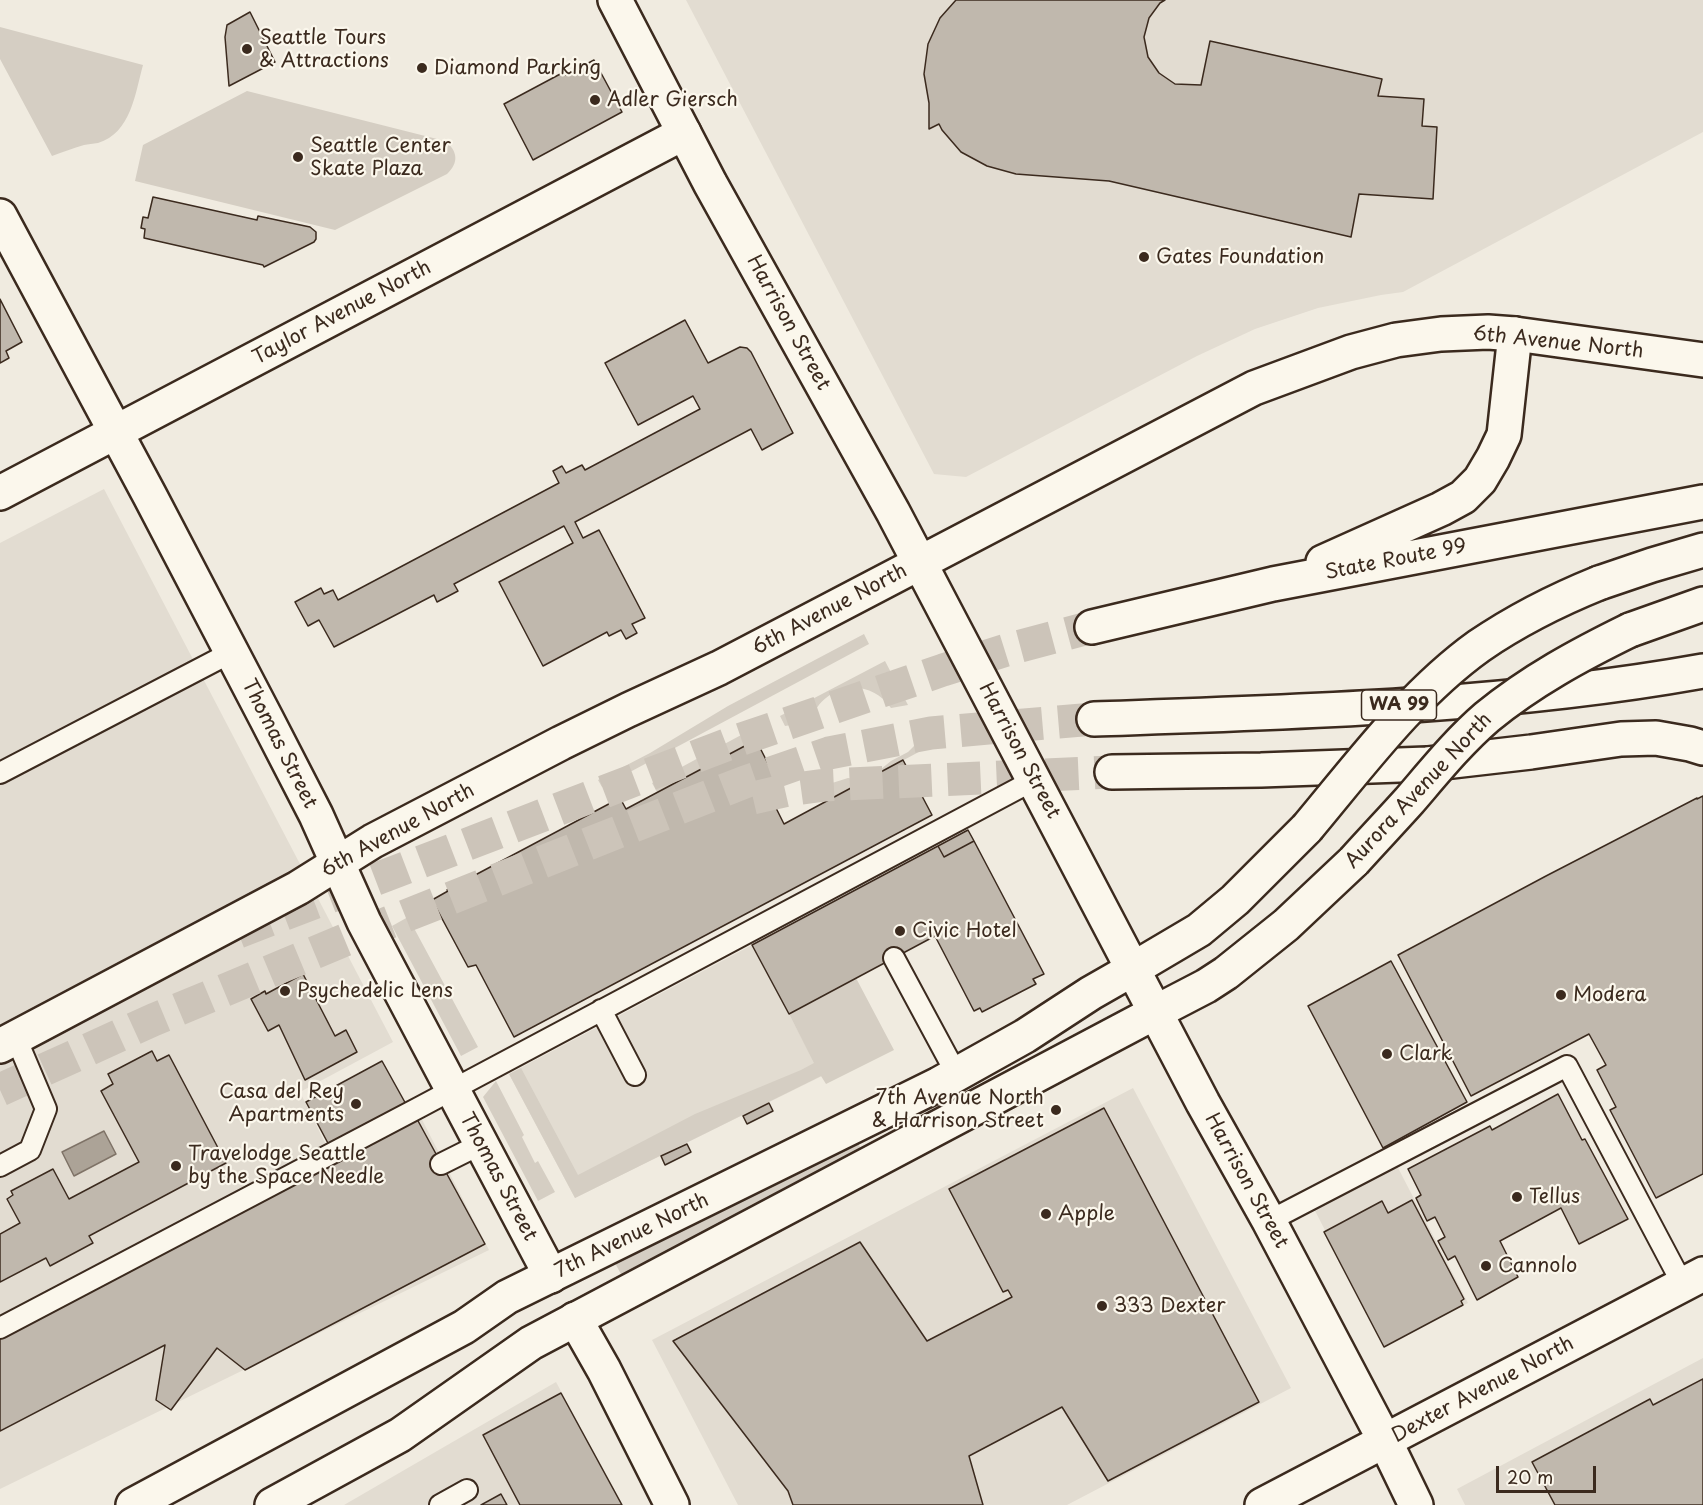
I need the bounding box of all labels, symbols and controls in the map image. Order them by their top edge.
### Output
place label: Seattle Tours & Attractions [259,26,389,73]
marker: Seattle Tours & Attractions [240,42,254,56]
place label: Diamond Parking [434,56,601,80]
marker: Diamond Parking [415,61,429,75]
place label: Adler Giersch [607,88,738,112]
marker: Adler Giersch [588,93,602,107]
place label: Seattle Center Skate Plaza [310,134,451,181]
marker: Seattle Center Skate Plaza [291,150,305,164]
place label: Gates Foundation [1156,245,1324,269]
marker: Gates Foundation [1137,250,1151,264]
street label: Harrison Street [741,251,835,395]
street label: Taylor Avenue North [249,256,435,370]
street label: 6th Avenue North [1471,322,1645,364]
street label: State Route 99 [1323,534,1469,586]
street label: 6th Avenue North [749,559,911,661]
street label: Thomas Street [236,675,322,813]
street label: Harrison Street [973,679,1065,823]
road number: WA 99 [1362,690,1436,720]
street label: Aurora Avenue North [1341,708,1497,874]
street label: 6th Avenue North [317,779,479,883]
place label: Civic Hotel [912,919,1017,943]
marker: Civic Hotel [893,924,907,938]
place label: Psychedelic Lens [297,979,453,1003]
place label: Modera [1573,983,1647,1007]
marker: Psychedelic Lens [278,984,292,998]
marker: Modera [1554,988,1568,1002]
place label: Clark [1399,1042,1453,1066]
marker: Clark [1380,1047,1394,1061]
place label: Casa del Rey Apartments [219,1080,344,1127]
place label: 7th Avenue North & Harrison Street [872,1086,1044,1133]
marker: Casa del Rey Apartments [349,1097,363,1111]
marker: 7th Avenue North & Harrison Street [1049,1103,1063,1117]
street label: Thomas Street [454,1109,542,1245]
street label: Harrison Street [1199,1109,1293,1253]
place label: Travelodge Seattle by the Space Needle [188,1142,385,1189]
marker: Travelodge Seattle by the Space Needle [169,1159,183,1173]
place label: Tellus [1529,1185,1580,1209]
street label: 7th Avenue North [551,1188,713,1284]
marker: Tellus [1510,1190,1524,1204]
place label: Apple [1058,1202,1115,1226]
marker: Apple [1039,1207,1053,1221]
place label: Cannolo [1498,1254,1577,1278]
marker: Cannolo [1479,1259,1493,1273]
place label: 333 Dexter [1114,1294,1226,1318]
marker: 333 Dexter [1095,1299,1109,1313]
street label: Dexter Avenue North [1388,1332,1578,1448]
scale bar [1499,1454,1600,1492]
text: 20 m [1507,1463,1553,1490]

